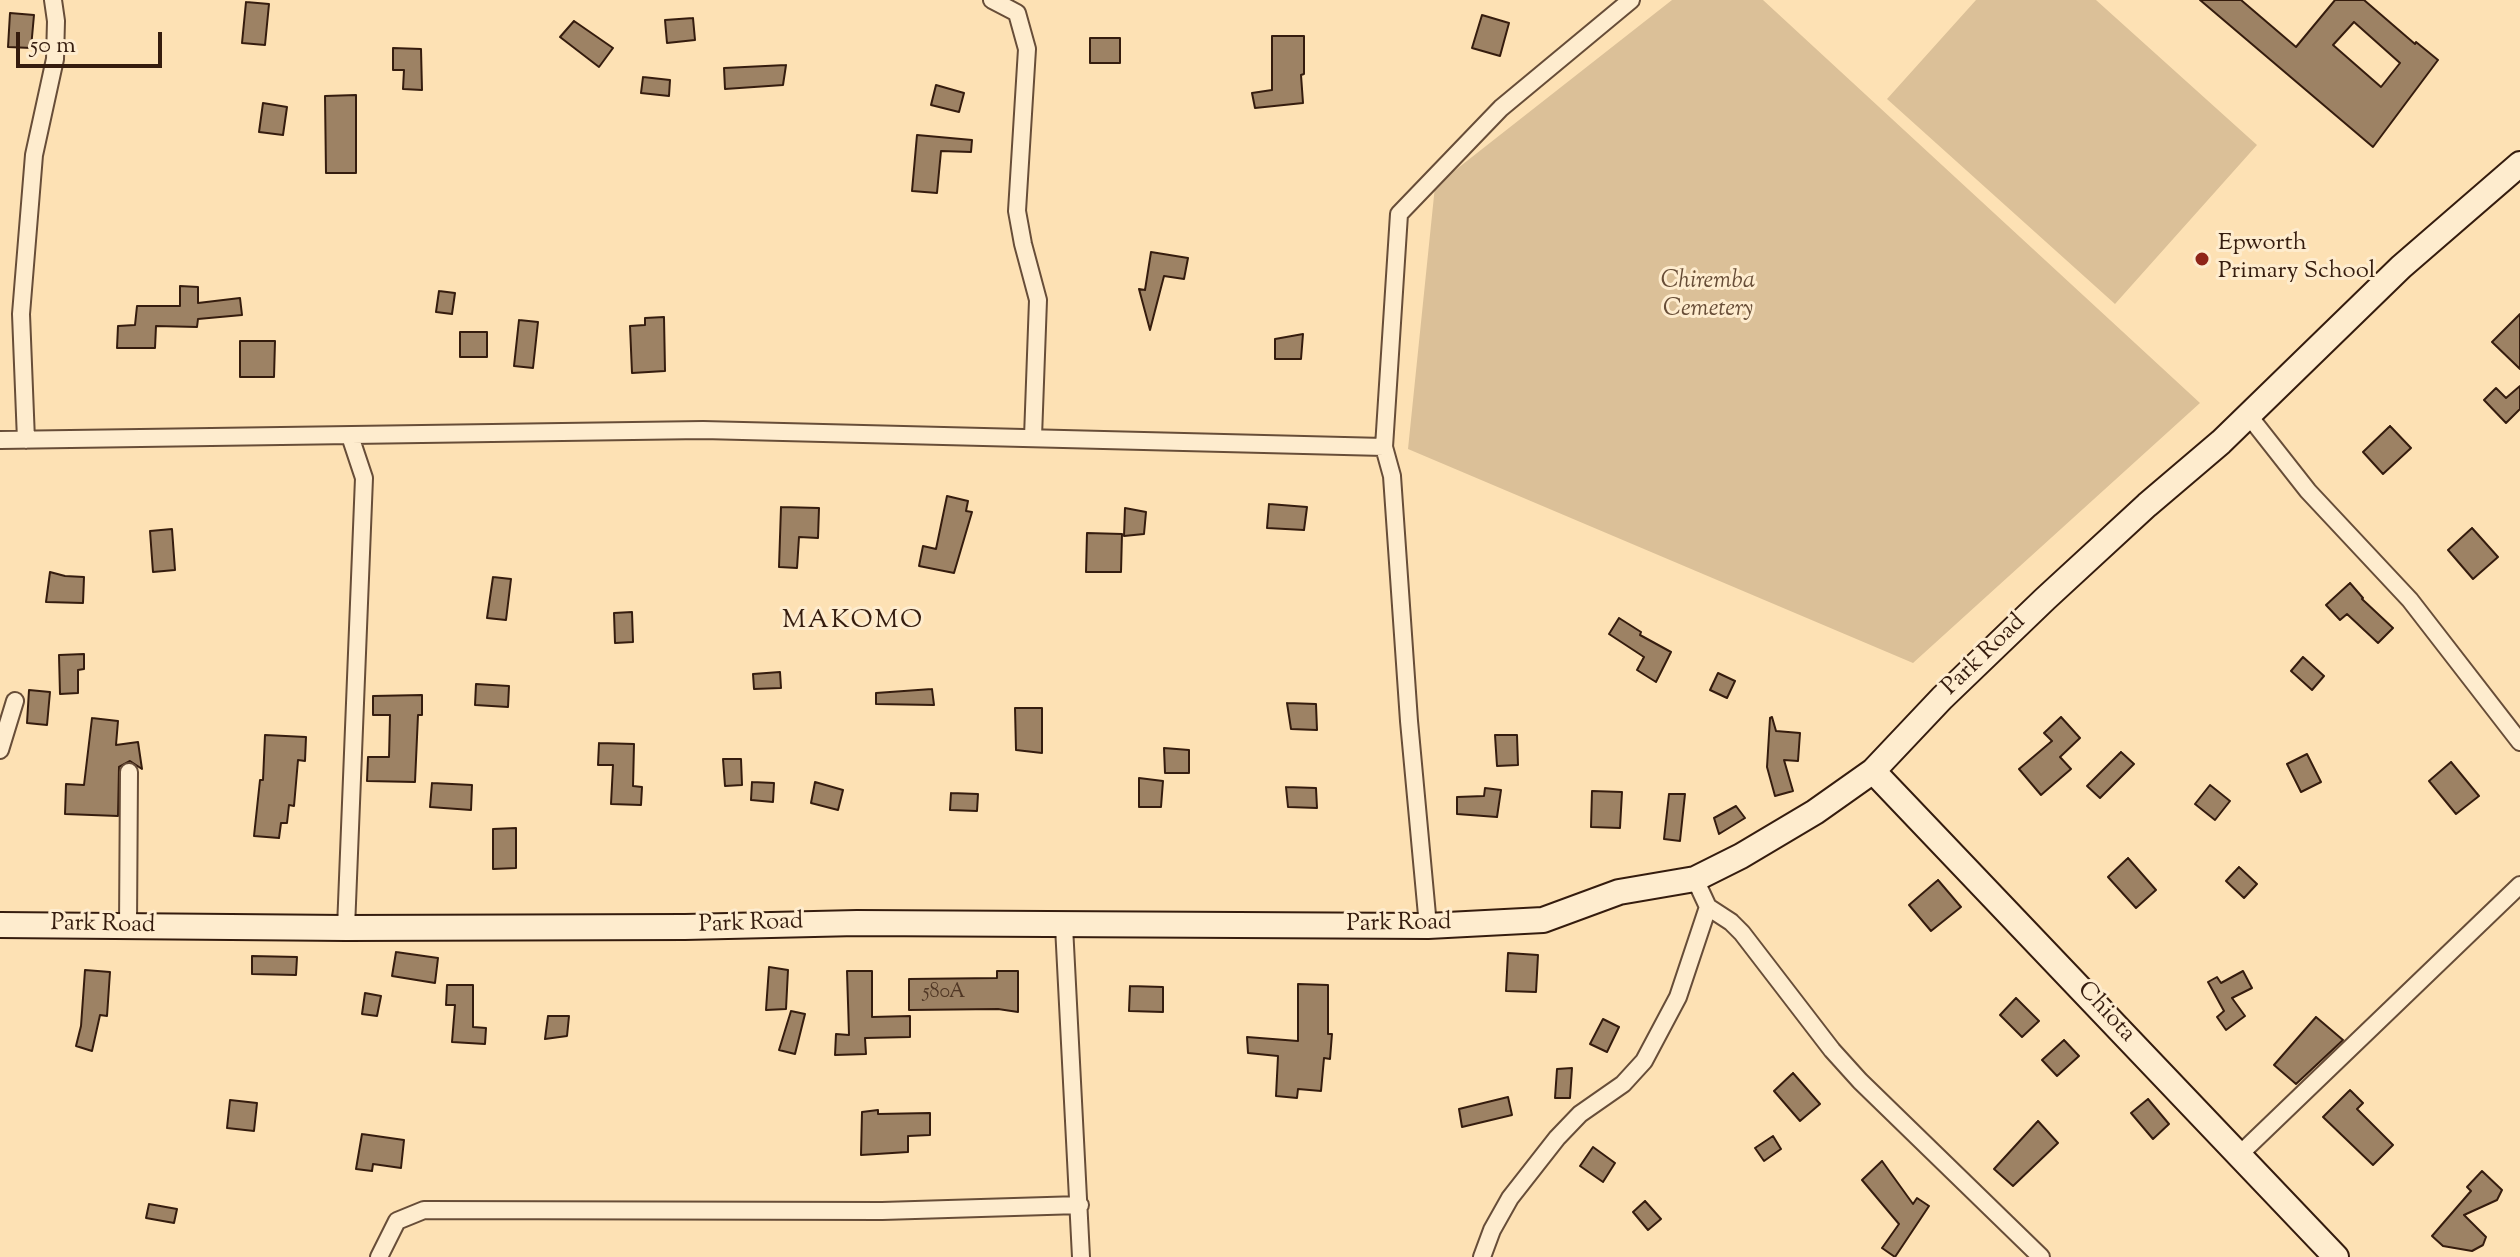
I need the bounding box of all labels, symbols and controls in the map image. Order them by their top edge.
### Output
scale bar [20,16,166,66]
text: 50 m [30,29,76,63]
place label: Epworth Primary School [2218,231,2375,287]
marker: Epworth Primary School [2193,250,2211,268]
park label: Chiremba Cemetery [1661,269,1755,325]
district label: MAKOMO [782,607,924,639]
street label: Park Road [1937,609,2033,703]
street label: Park Road [698,909,804,941]
street label: Park Road [1346,910,1452,940]
street label: Park Road [50,911,156,941]
street label: Chiota [2070,977,2140,1049]
house number: 580A [923,982,965,1006]

